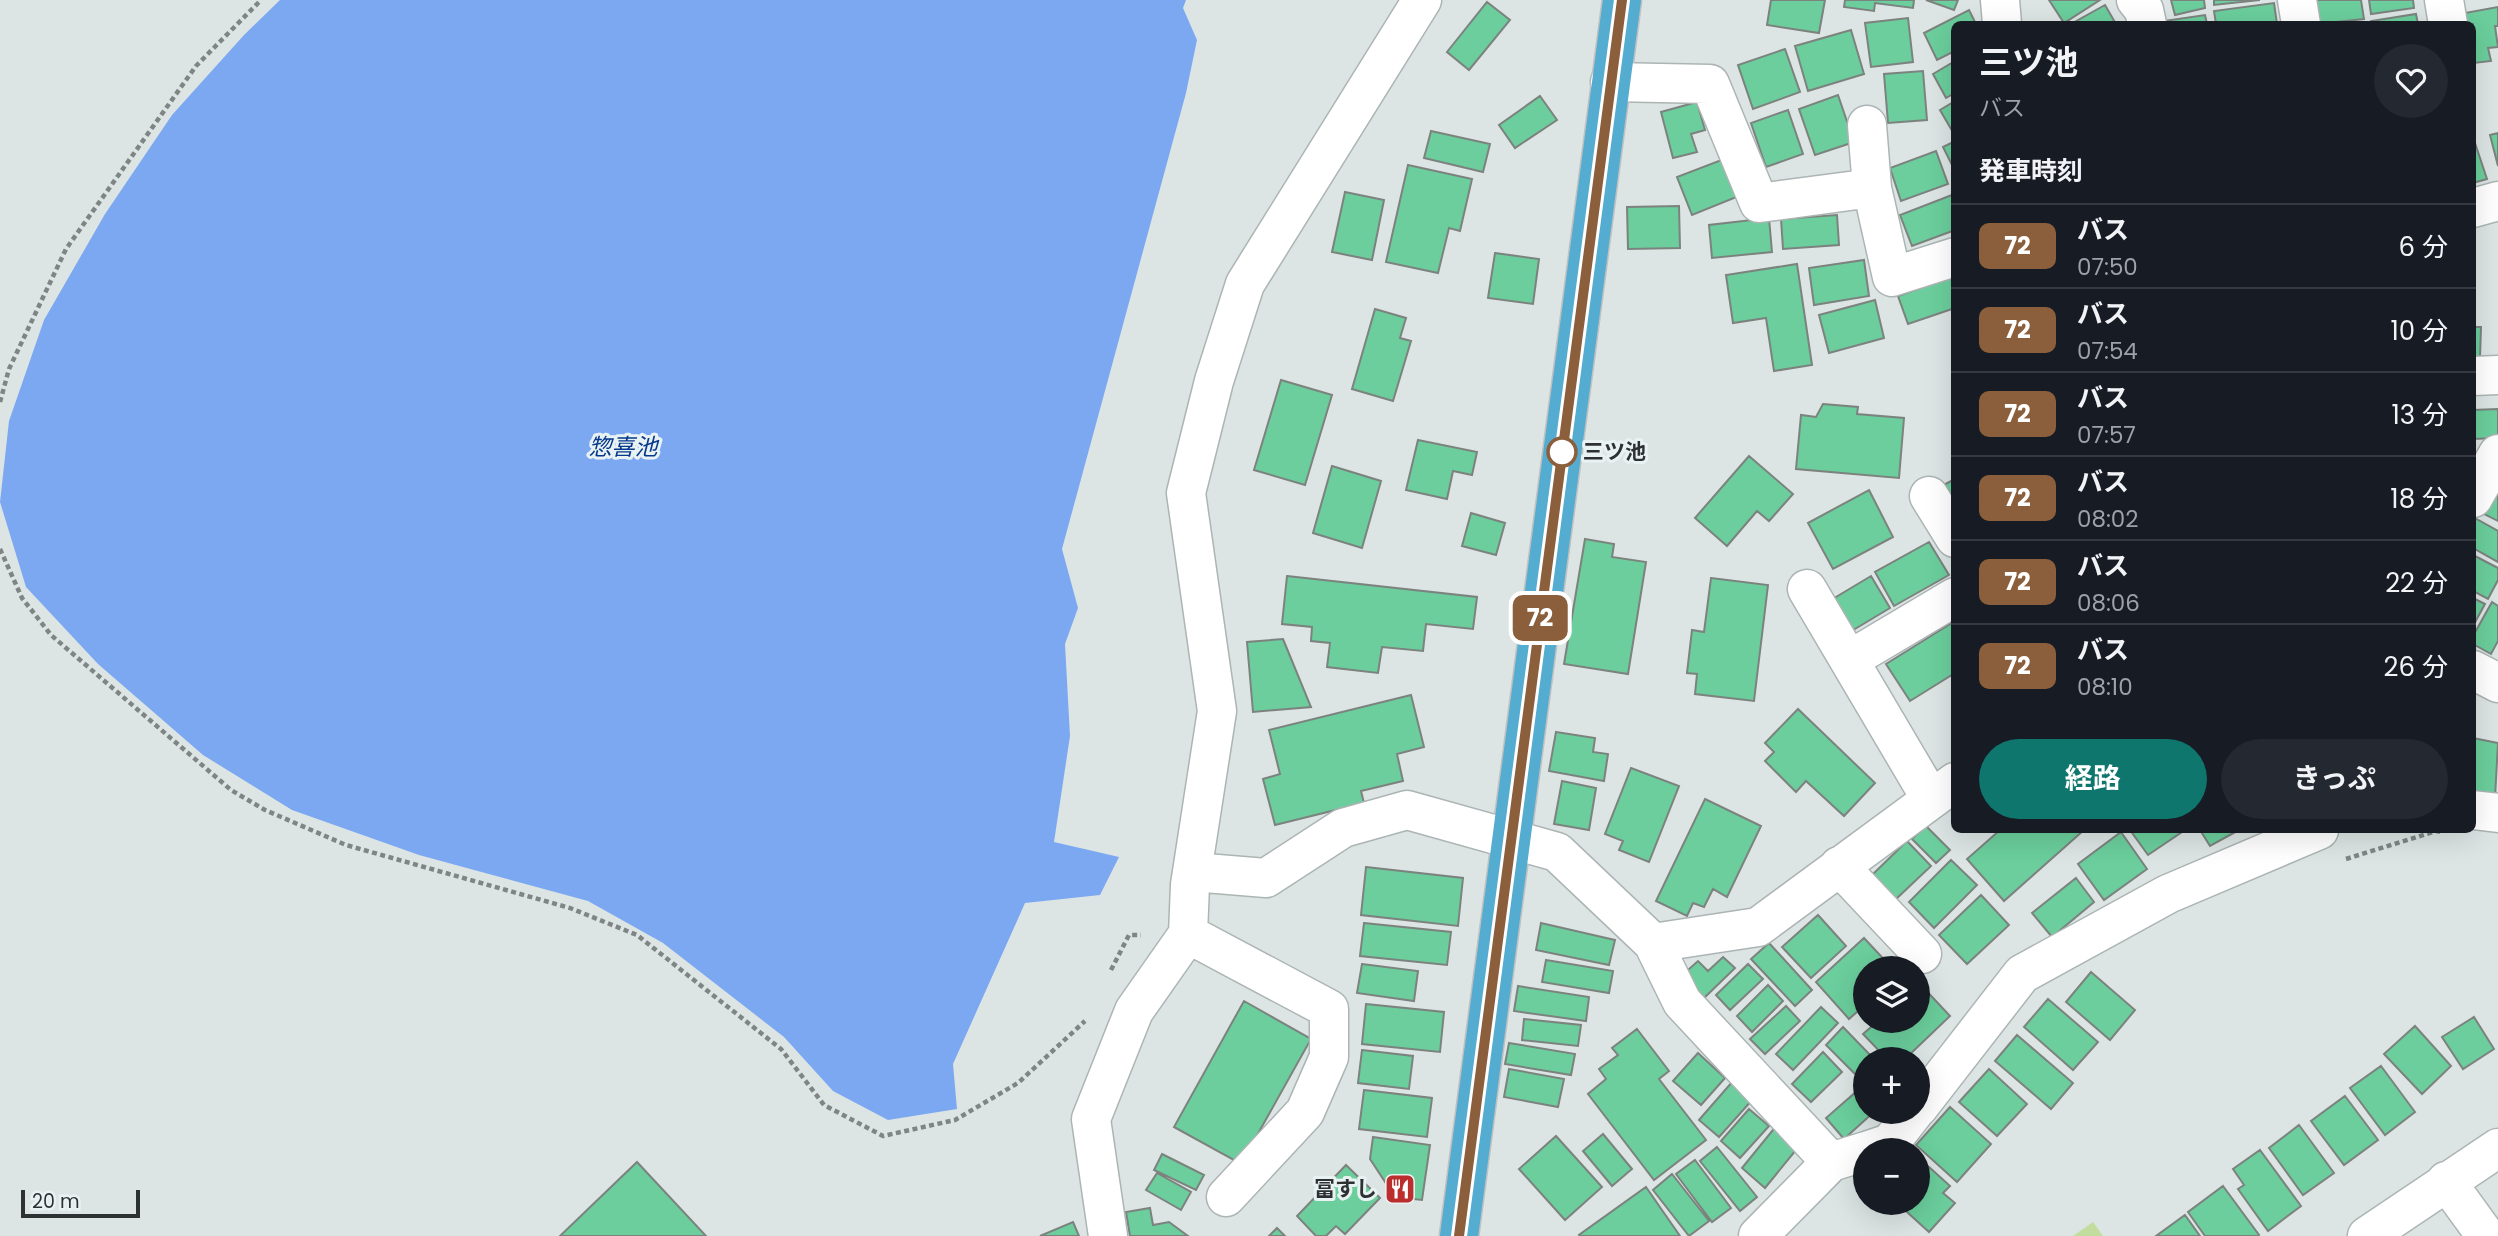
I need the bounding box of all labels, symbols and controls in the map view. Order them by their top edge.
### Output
text: 三ツ池 [1979,39,2078,86]
button: heart [2374,44,2448,118]
text: バス [1979,92,2025,124]
text: 発車時刻 [1979,153,2083,189]
text: バス [2077,212,2129,248]
text: 72 [2004,229,2031,262]
text: 6 分 [2399,229,2448,265]
text: 07:50 [2077,251,2138,283]
text: バス [2077,296,2129,332]
text: 72 [2004,313,2031,346]
text: 10 分 [2390,313,2448,349]
text: 07:54 [2077,335,2138,367]
text: バス [2077,380,2129,416]
text: 72 [2004,397,2031,430]
text: 13 分 [2391,397,2448,433]
text: 07:57 [2077,419,2136,451]
water label: 惣喜池 [589,431,660,463]
marker: 三ツ池 [1547,437,1577,467]
place label: 三ツ池 [1583,437,1646,466]
text: バス [2077,464,2129,500]
text: 72 [2004,481,2031,514]
text: 18 分 [2390,481,2448,517]
text: 08:02 [2077,503,2139,535]
text: バス [2077,548,2129,584]
text: 72 [2004,565,2031,598]
text: 22 分 [2385,565,2448,601]
text: 08:06 [2077,587,2140,619]
line badge: 72 [1508,595,1572,641]
text: 72 [1527,601,1553,634]
text: バス [2077,632,2129,668]
text: 72 [2004,649,2031,682]
text: 26 分 [2384,649,2448,685]
text: 08:10 [2077,671,2133,703]
button: 経路 [1979,739,2207,819]
button: きっぷ [2221,739,2448,819]
map controls [1853,956,1930,1215]
button: layers [1853,956,1930,1033]
button: + [1853,1047,1930,1124]
button: − [1853,1138,1930,1215]
restaurant icon: 冨すし [1383,1172,1417,1206]
place label: 冨すし [1314,1174,1377,1203]
scale bar [21,1187,140,1219]
text: 20 m [32,1188,80,1215]

